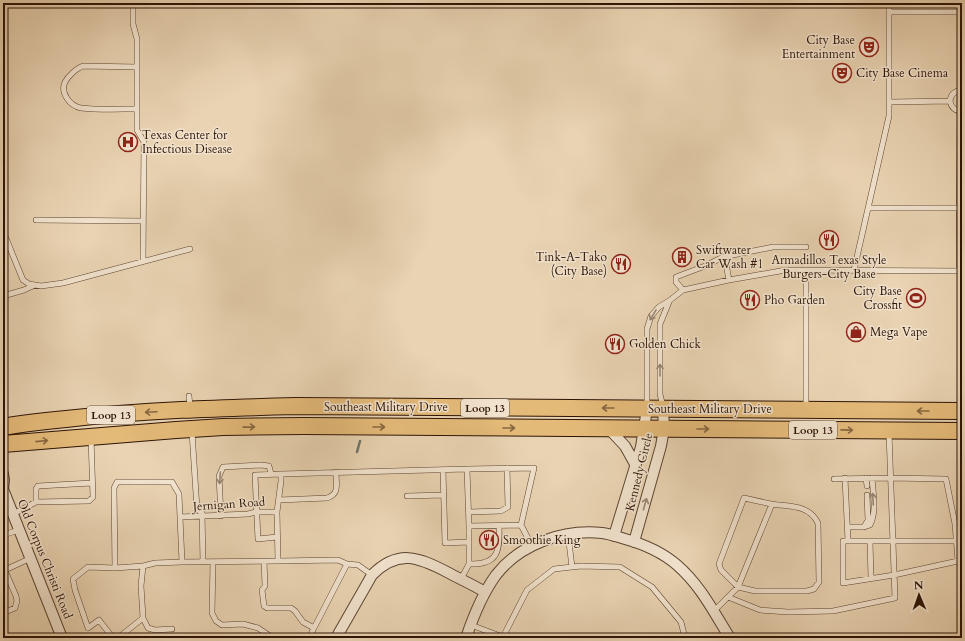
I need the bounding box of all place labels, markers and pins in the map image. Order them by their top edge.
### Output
place label: City Base Entertainment [782,32,855,62]
theatre icon: City Base Entertainment [858,36,880,58]
theatre icon: City Base Cinema [831,62,853,84]
place label: City Base Cinema [856,65,949,81]
place label: Texas Center for Infectious Disease [142,127,232,157]
hospital icon: Texas Center for Infectious Disease [117,131,139,153]
restaurant icon: Armadillos Texas Style Burgers-City Base [818,229,840,251]
place label: Swiftwater Car Wash #1 [696,242,763,272]
building icon: Swiftwater Car Wash #1 [671,246,693,268]
place label: Tink-A-Tako (City Base) [535,249,608,279]
place label: Armadillos Texas Style Burgers-City Base [771,252,887,282]
restaurant icon: Tink-A-Tako (City Base) [610,253,632,275]
place label: City Base Crossfit [853,283,902,313]
sports icon: City Base Crossfit [905,287,927,309]
restaurant icon: Pho Garden [739,289,761,311]
place label: Pho Garden [764,292,825,308]
shop icon: Mega Vape [845,321,867,343]
place label: Mega Vape [870,324,928,340]
restaurant icon: Golden Chick [604,333,626,355]
place label: Golden Chick [629,336,702,352]
restaurant icon: Smoothie King [478,529,500,551]
place label: Smoothie King [503,532,581,548]

